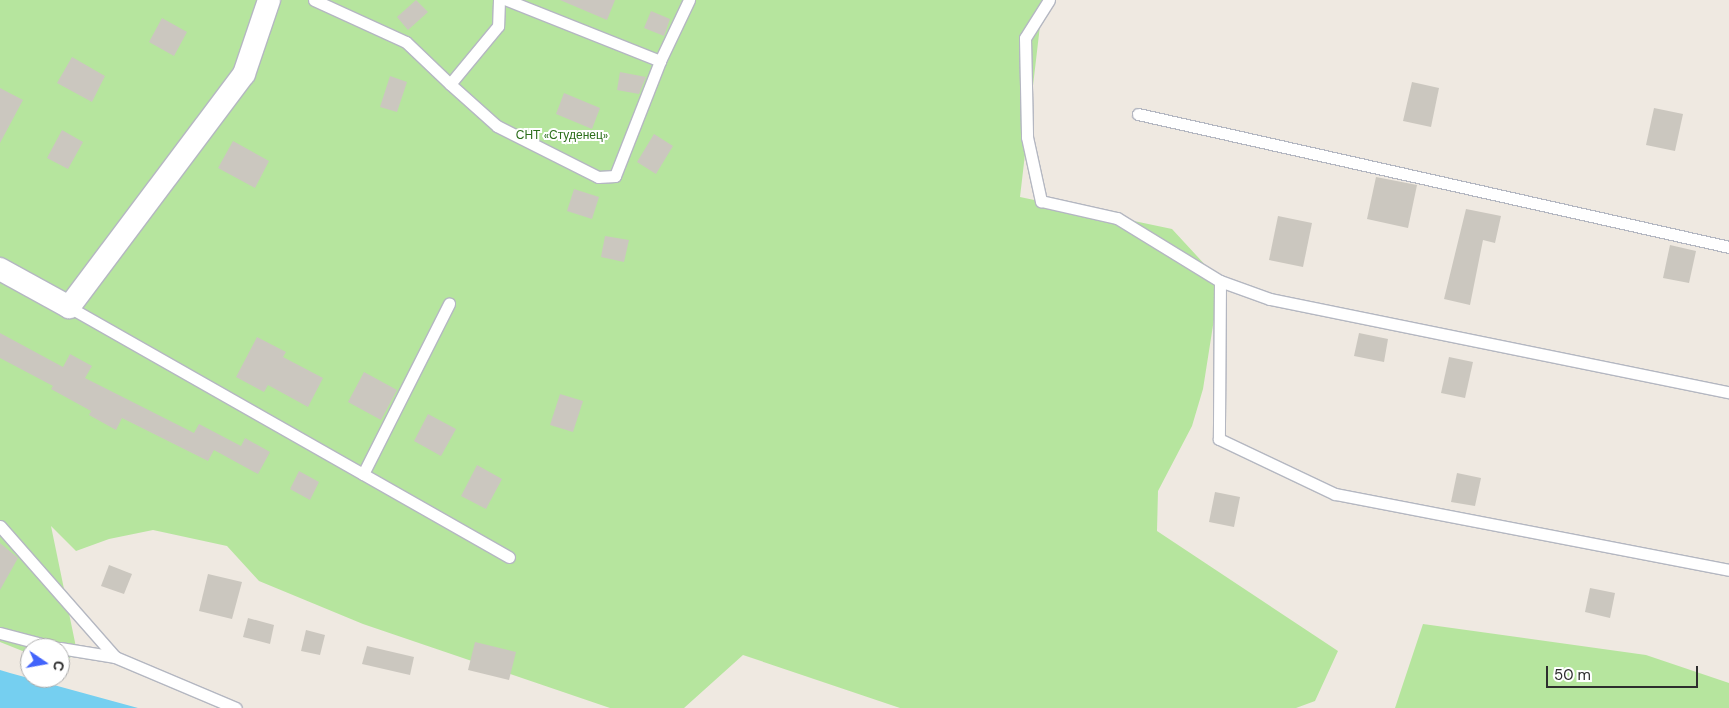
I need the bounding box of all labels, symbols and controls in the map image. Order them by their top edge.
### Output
park label: СНТ «Студенец» [516,129,608,143]
north arrow [20,638,70,688]
scale bar [1549,656,1702,688]
text: С [49,659,69,673]
text: 50 m [1554,665,1591,685]

